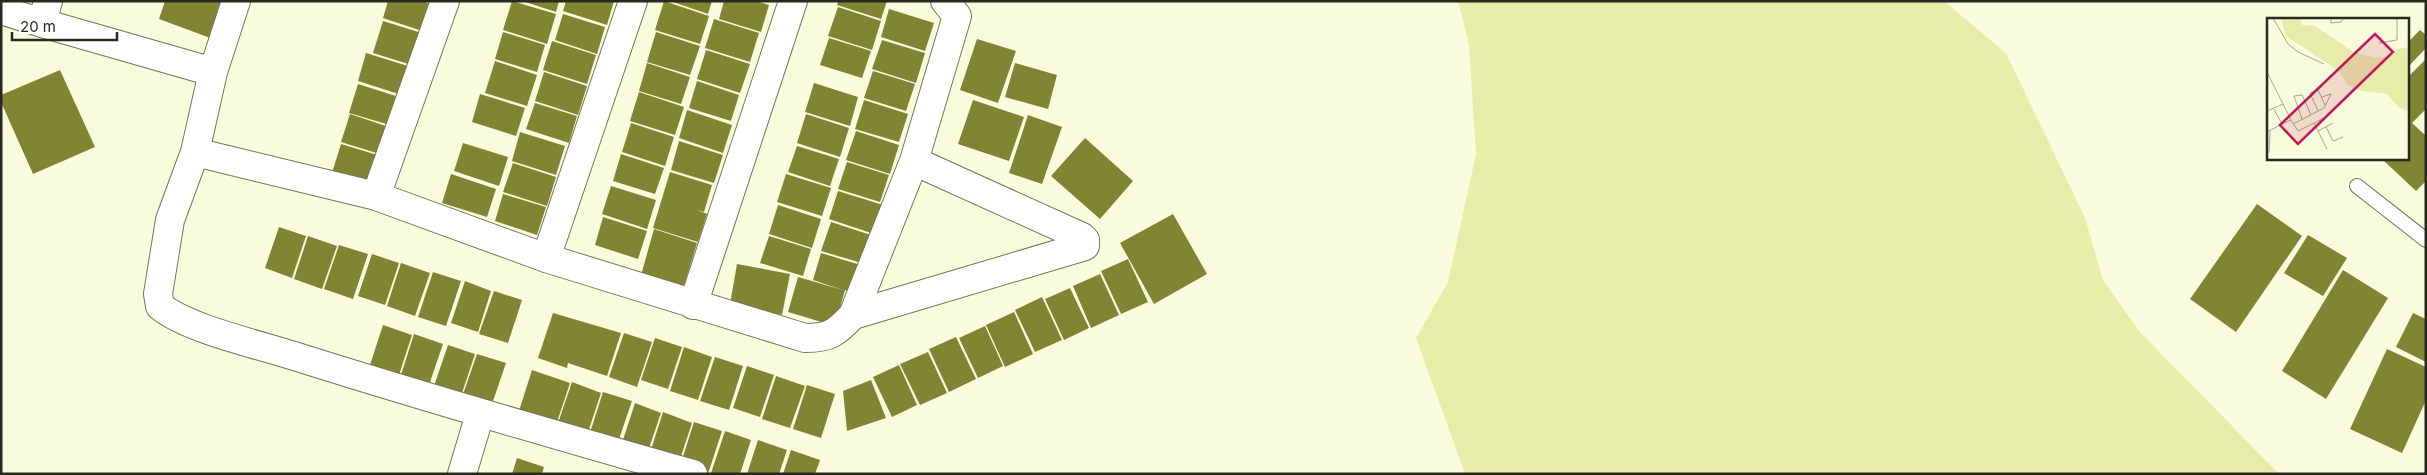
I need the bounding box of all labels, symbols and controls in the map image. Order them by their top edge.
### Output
scale bar [12,10,118,42]
text: 20 m [20,17,56,36]
inset map [2267,18,2410,160]

